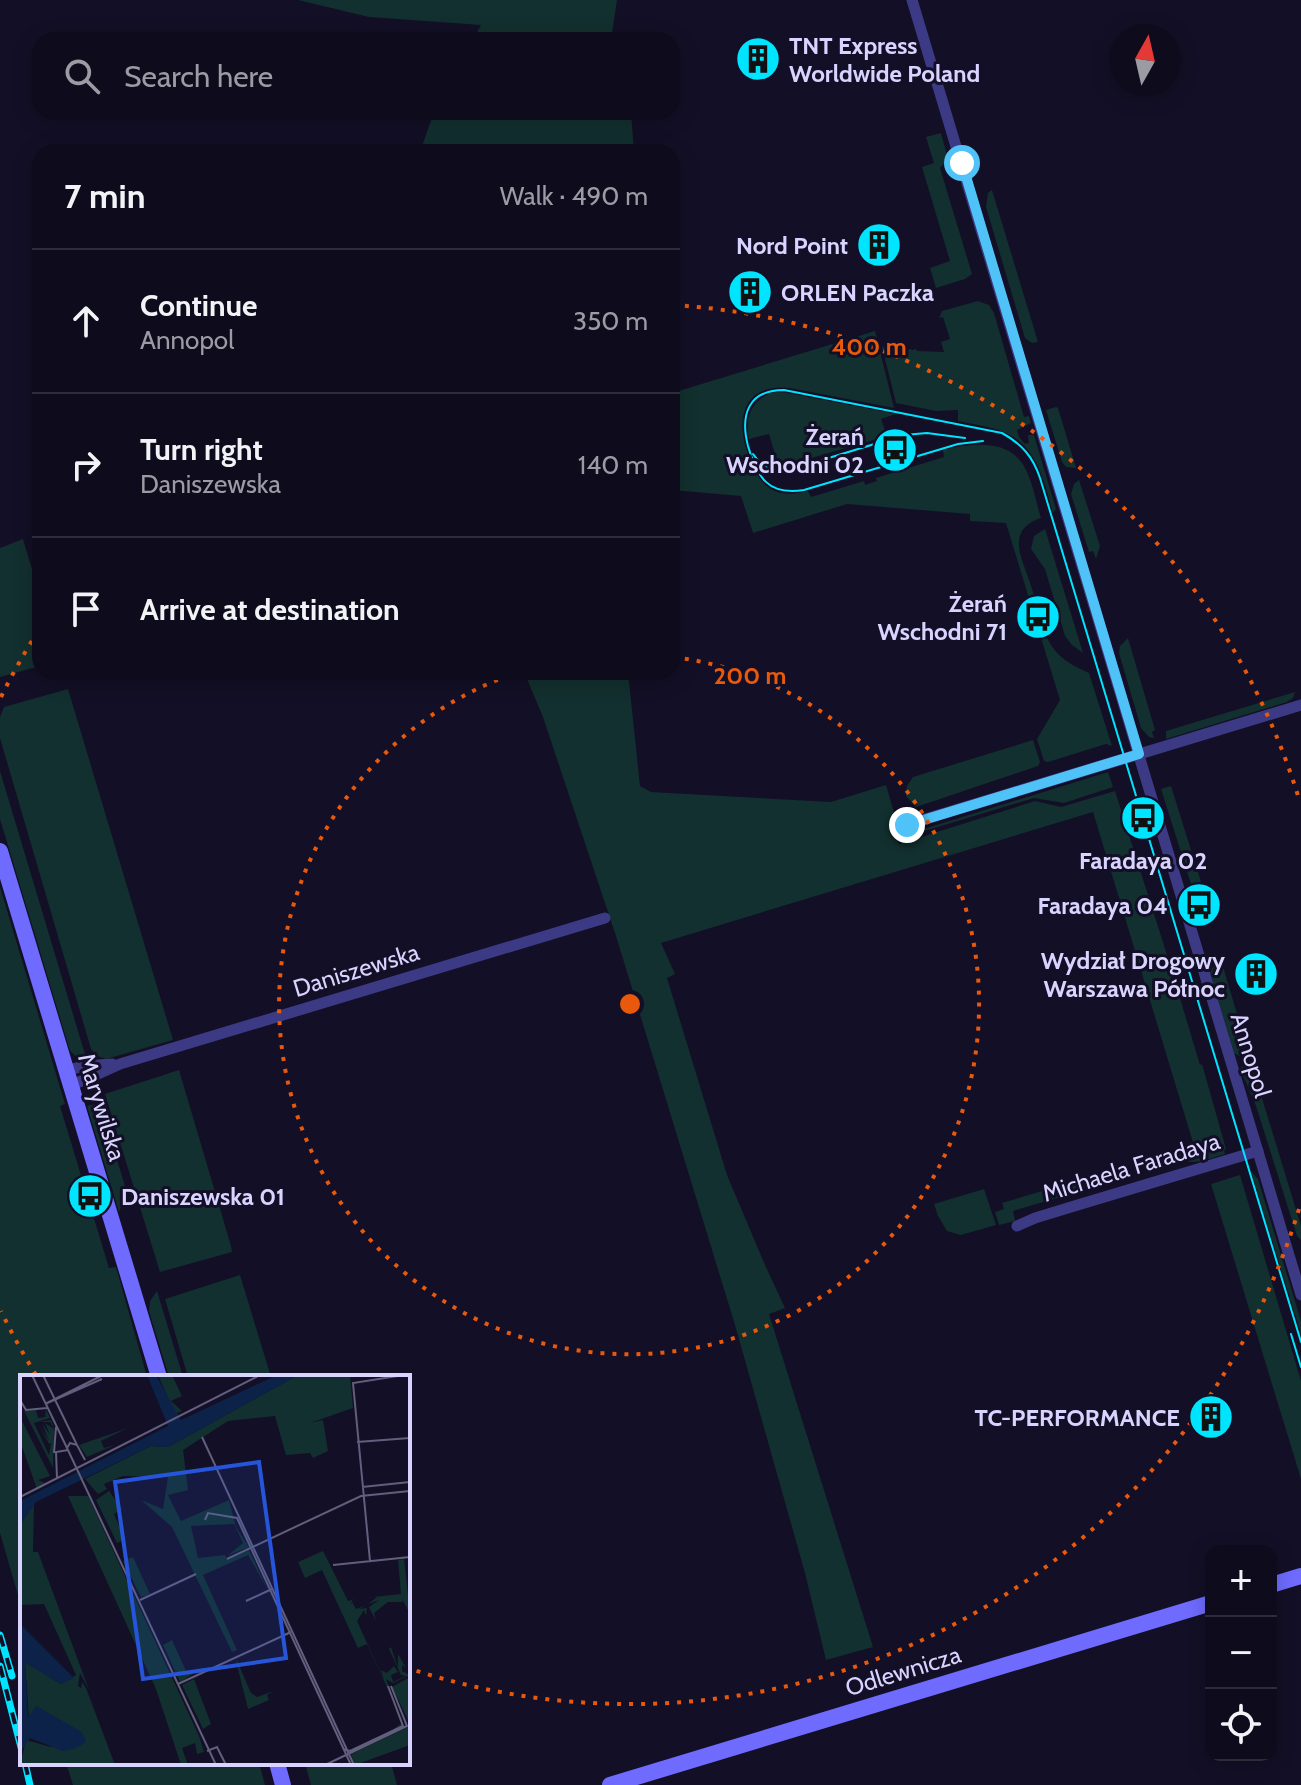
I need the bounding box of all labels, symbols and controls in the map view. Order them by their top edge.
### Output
north arrow [1109,24,1181,96]
place label: TNT Express Worldwide Poland [789,31,980,88]
search box [32,32,680,120]
building icon: TNT Express Worldwide Poland [734,35,782,83]
icon: search [60,54,104,98]
text: Search here [124,58,273,95]
route start [944,145,980,181]
text: 7 min [64,175,145,217]
text: Walk · 490 m [500,180,648,212]
building icon: Nord Point [855,221,903,269]
place label: Nord Point [736,231,848,260]
building icon: ORLEN Paczka [726,268,774,316]
place label: ORLEN Paczka [781,278,934,307]
text: Continue [140,287,257,324]
icon: ahead [64,299,108,343]
text: 350 m [573,305,648,337]
text: Annopol [140,324,234,356]
text: 400 m [831,332,907,361]
place label: Żerań Wschodni 02 [726,422,864,479]
bus stop icon: Żerań Wschodni 02 [871,426,919,474]
text: Turn right [140,431,263,468]
icon: right [64,443,108,487]
text: 140 m [578,449,648,481]
text: Daniszewska [140,468,281,500]
icon: arrive [64,587,108,631]
place label: Żerań Wschodni 71 [878,589,1007,646]
text: Arrive at destination [140,591,400,628]
bus stop icon: Żerań Wschodni 71 [1014,593,1062,641]
text: 200 m [714,661,786,690]
bus stop icon: Faradaya 02 [1119,794,1167,842]
route end [889,807,925,843]
place label: Faradaya 02 [1079,846,1207,875]
bus stop icon: Faradaya 04 [1175,881,1223,929]
place label: Faradaya 04 [1038,891,1168,920]
street label: Daniszewska [290,937,423,1003]
place label: Wydział Drogowy Warszawa Północ [1041,946,1225,1003]
building icon: Wydział Drogowy Warszawa Północ [1232,950,1280,998]
centre of rings [616,990,644,1018]
street label: Annopol [1224,1009,1278,1101]
street label: Marywilska [72,1050,132,1165]
street label: Michaela Faradaya [1039,1126,1224,1208]
bus stop icon: Daniszewska 01 [66,1172,114,1220]
place label: Daniszewska 01 [121,1182,285,1211]
inset map [20,1375,410,1765]
building icon: TC-PERFORMANCE [1187,1393,1235,1441]
place label: TC-PERFORMANCE [974,1403,1180,1432]
map controls [1205,1545,1277,1761]
button: + [1205,1545,1277,1617]
button: − [1205,1617,1277,1689]
street label: Odlewnicza [842,1640,965,1702]
button: locate [1205,1689,1277,1761]

